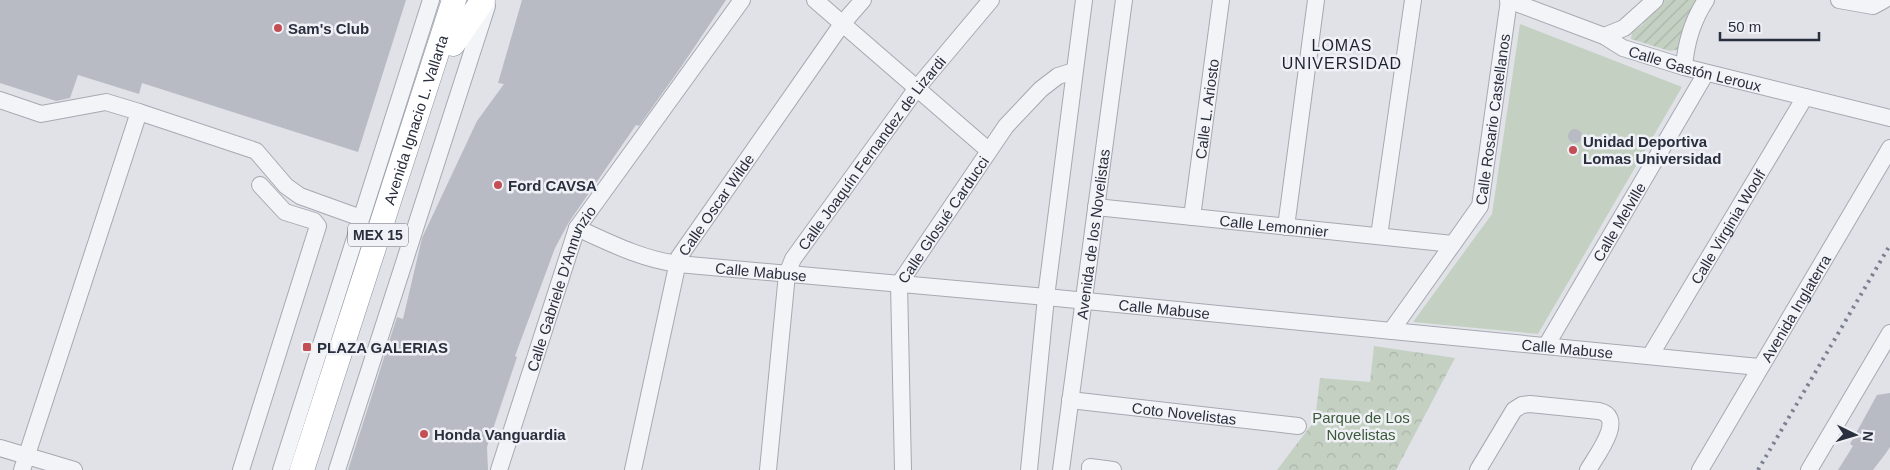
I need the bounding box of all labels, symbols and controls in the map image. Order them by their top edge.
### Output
scale bar [1720,10,1819,42]
text: 50 m [1728,18,1761,35]
place label: Sam's Club [288,20,369,37]
marker: Sam's Club [272,22,284,34]
street label: Avenida Ignacio L. Vallarta [380,32,451,207]
street label: Calle Rosario Castellanos [1472,33,1513,206]
district label: LOMAS UNIVERSIDAD [1282,37,1402,72]
street label: Calle Gastón Leroux [1627,42,1764,94]
street label: Calle Joaquín Fernandez de Lizardi [794,53,949,253]
street label: Calle L. Ariosto [1191,58,1222,160]
place label: Unidad Deportiva Lomas Universidad [1583,133,1721,167]
marker: Unidad Deportiva Lomas Universidad [1567,144,1579,156]
street label: Avenida de los Novelistas [1073,148,1112,320]
street label: Calle Oscar Wilde [674,150,757,259]
street label: Calle Glosué Carducci [894,153,992,286]
street label: Calle Virginia Woolf [1687,165,1769,287]
place label: Ford CAVSA [508,177,597,194]
marker: Ford CAVSA [492,179,504,191]
street label: Calle Melville [1589,179,1649,264]
street label: Calle Gabriele D'Annunzio [523,202,599,373]
street label: Calle Lemonnier [1219,211,1329,240]
road number: MEX 15 [348,224,408,246]
street label: Avenida Inglaterra [1757,251,1834,365]
street label: Calle Mabuse [715,259,807,284]
street label: Calle Mabuse [1118,296,1211,322]
street label: Calle Mabuse [1521,335,1614,361]
place label: PLAZA GALERIAS [317,339,448,356]
marker: PLAZA GALERIAS [301,341,313,353]
street label: Coto Novelistas [1131,399,1237,427]
park label: Parque de Los Novelistas [1312,409,1410,443]
north arrow [1830,410,1880,460]
place label: Honda Vanguardia [434,426,566,443]
marker: Honda Vanguardia [418,428,430,440]
text: N [1860,430,1876,442]

